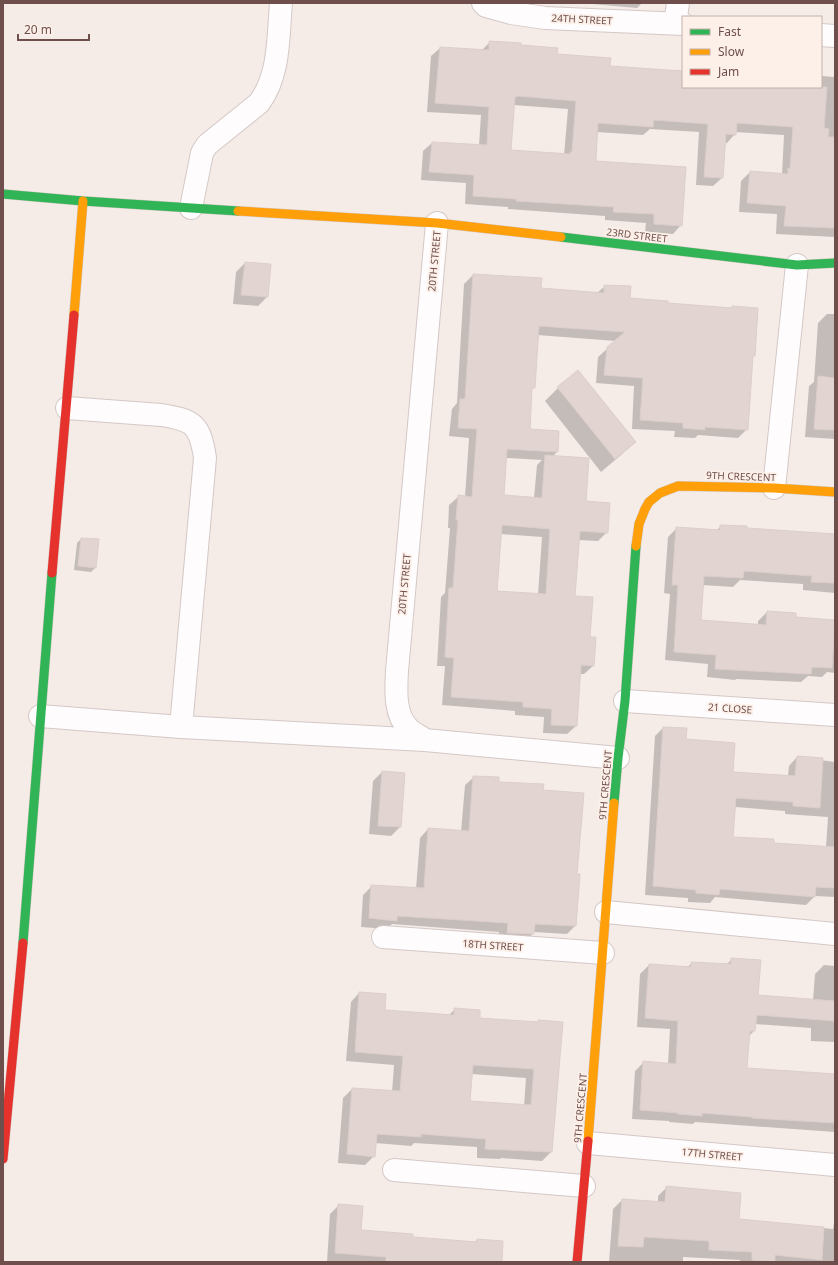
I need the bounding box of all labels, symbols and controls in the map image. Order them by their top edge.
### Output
street label: 24TH STREET [551,10,613,28]
scale bar [18,16,89,42]
legend [682,16,822,88]
text: 20 m [24,21,52,38]
text: Fast [718,23,742,40]
text: Slow [718,43,745,60]
text: Jam [717,63,739,80]
street label: 23RD STREET [606,224,669,246]
street label: 20TH STREET [424,230,444,292]
street label: 9TH CRESCENT [706,468,777,484]
street label: 20TH STREET [394,553,414,615]
street label: 21 CLOSE [707,699,753,717]
street label: 9TH CRESCENT [595,749,615,820]
street label: 18TH STREET [462,936,524,954]
street label: 9TH CRESCENT [570,1072,590,1143]
street label: 17TH STREET [681,1144,743,1164]

